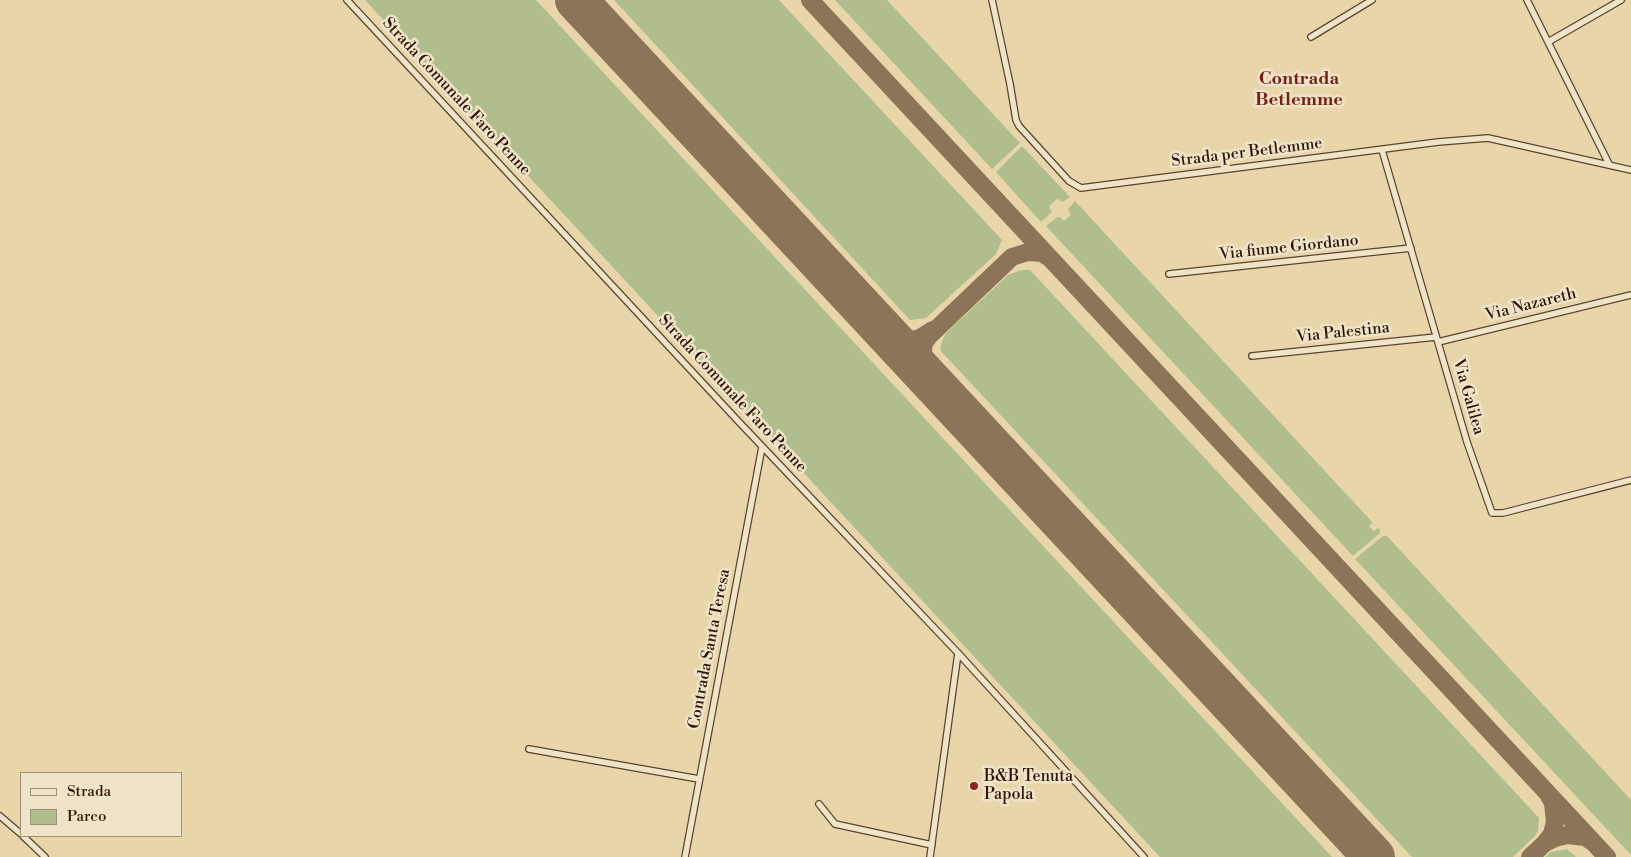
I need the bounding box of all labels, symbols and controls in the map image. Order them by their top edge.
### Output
street label: Strada Comunale Faro Penne [378,14,534,180]
district label: Contrada Betlemme [1255,69,1343,112]
street label: Strada per Betlemme [1170,134,1324,172]
street label: Via fiume Giordano [1218,231,1360,265]
street label: Via Nazareth [1484,284,1578,326]
street label: Strada Comunale Faro Penne [654,311,810,477]
street label: Via Palestina [1295,319,1391,347]
street label: Via Galilea [1448,357,1488,437]
street label: Contrada Santa Teresa [685,567,735,731]
place label: B&B Tenuta Papola [984,767,1073,805]
legend [20,772,182,837]
marker: B&B Tenuta Papola [968,780,980,792]
text: Strada [67,782,111,801]
text: Parco [67,807,106,826]

